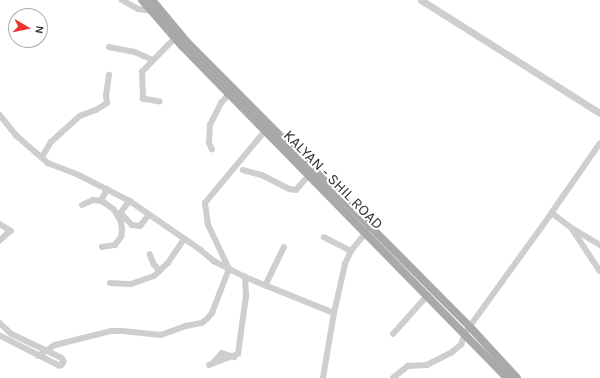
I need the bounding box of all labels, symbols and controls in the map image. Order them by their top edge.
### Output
north arrow [8,8,48,48]
text: N [32,25,46,35]
street label: KALYAN - SHIL ROAD [279,126,387,234]

